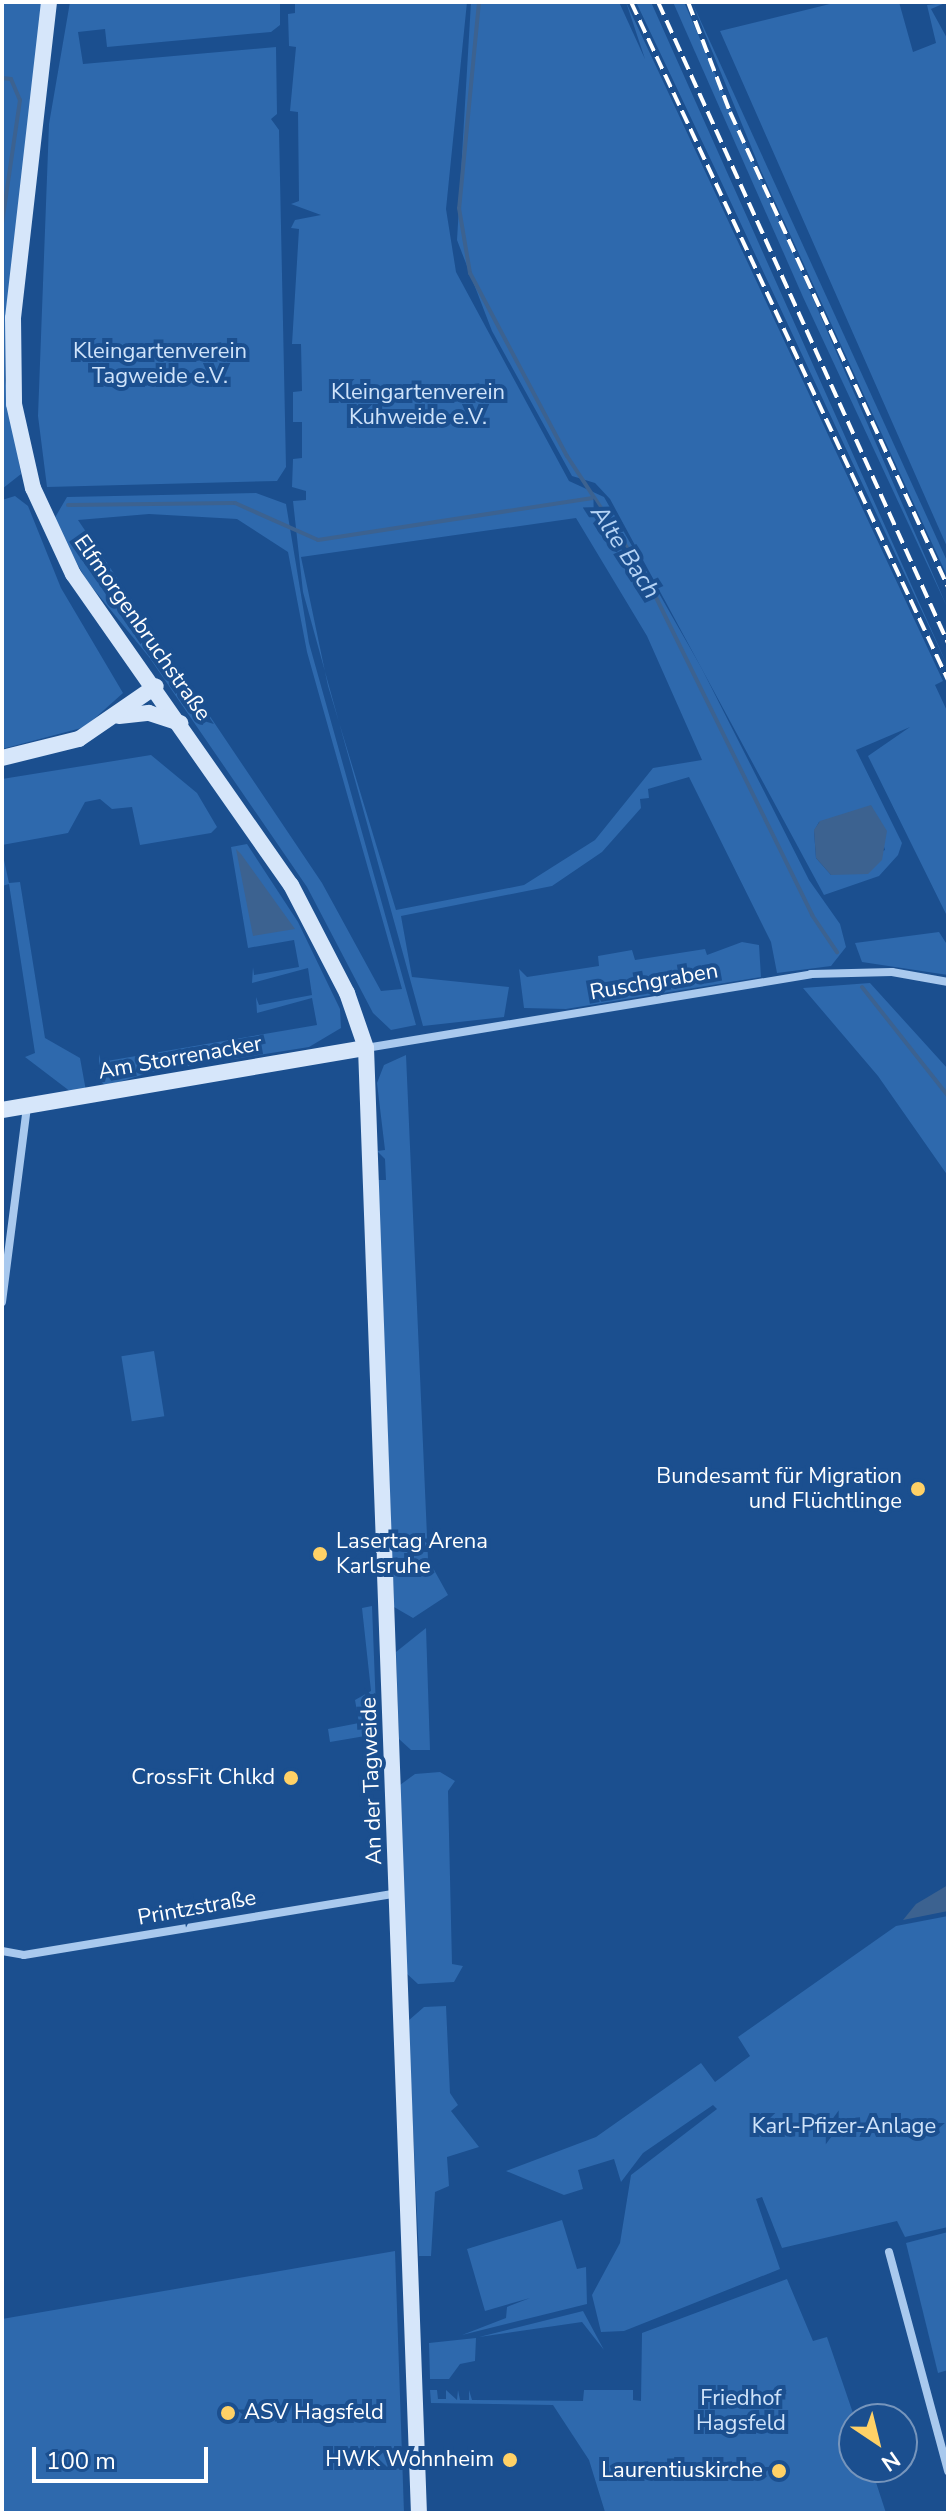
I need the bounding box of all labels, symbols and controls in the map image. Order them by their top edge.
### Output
park label: Kleingartenverein Tagweide e.V. [73,338,247,390]
park label: Kleingartenverein Kuhweide e.V. [331,379,505,430]
water label: Alte Bach [584,500,666,604]
street label: Elfmorgenbruchstraße [68,530,216,726]
street label: Ruschgraben [588,958,720,1006]
street label: Am Storrenacker [96,1031,264,1085]
place label: Bundesamt für Migration und Flüchtlinge [656,1463,902,1514]
marker: Bundesamt für Migration und Flüchtlinge [909,1480,927,1498]
place label: Lasertag Arena Karlsruhe [336,1528,488,1580]
marker: Lasertag Arena Karlsruhe [311,1545,329,1563]
street label: An der Tagweide [356,1697,388,1865]
place label: CrossFit Chlkd [131,1765,275,1791]
marker: CrossFit Chlkd [282,1769,300,1787]
street label: Printzstraße [136,1885,258,1931]
park label: Karl-Pfizer-Anlage [752,2114,936,2140]
park label: Friedhof Hagsfeld [696,2385,786,2436]
place label: ASV Hagsfeld [244,2400,384,2426]
north arrow [838,2403,918,2483]
marker: ASV Hagsfeld [219,2404,237,2422]
scale bar [36,2431,212,2481]
text: N [875,2444,906,2478]
text: 100 m [46,2445,116,2477]
place label: HWK Wohnheim [325,2447,494,2473]
marker: HWK Wohnheim [501,2451,519,2469]
place label: Laurentiuskirche [601,2458,763,2484]
marker: Laurentiuskirche [770,2462,788,2480]

